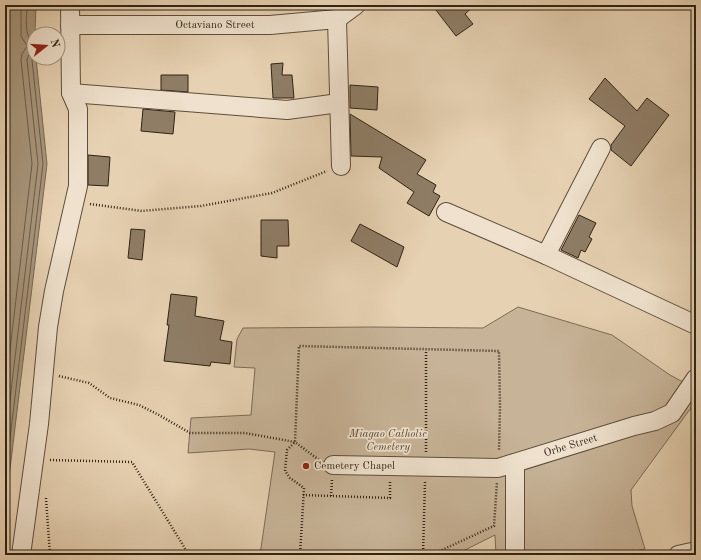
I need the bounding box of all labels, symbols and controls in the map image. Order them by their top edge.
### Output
street label: Octaviano Street [175,20,255,31]
north arrow [26,26,66,66]
text: N [48,38,61,50]
park label: Miagao Catholic Cemetery [348,429,427,453]
street label: Orbe Street [543,432,599,459]
marker: Cemetery Chapel [301,461,311,471]
place label: Cemetery Chapel [314,461,395,472]

